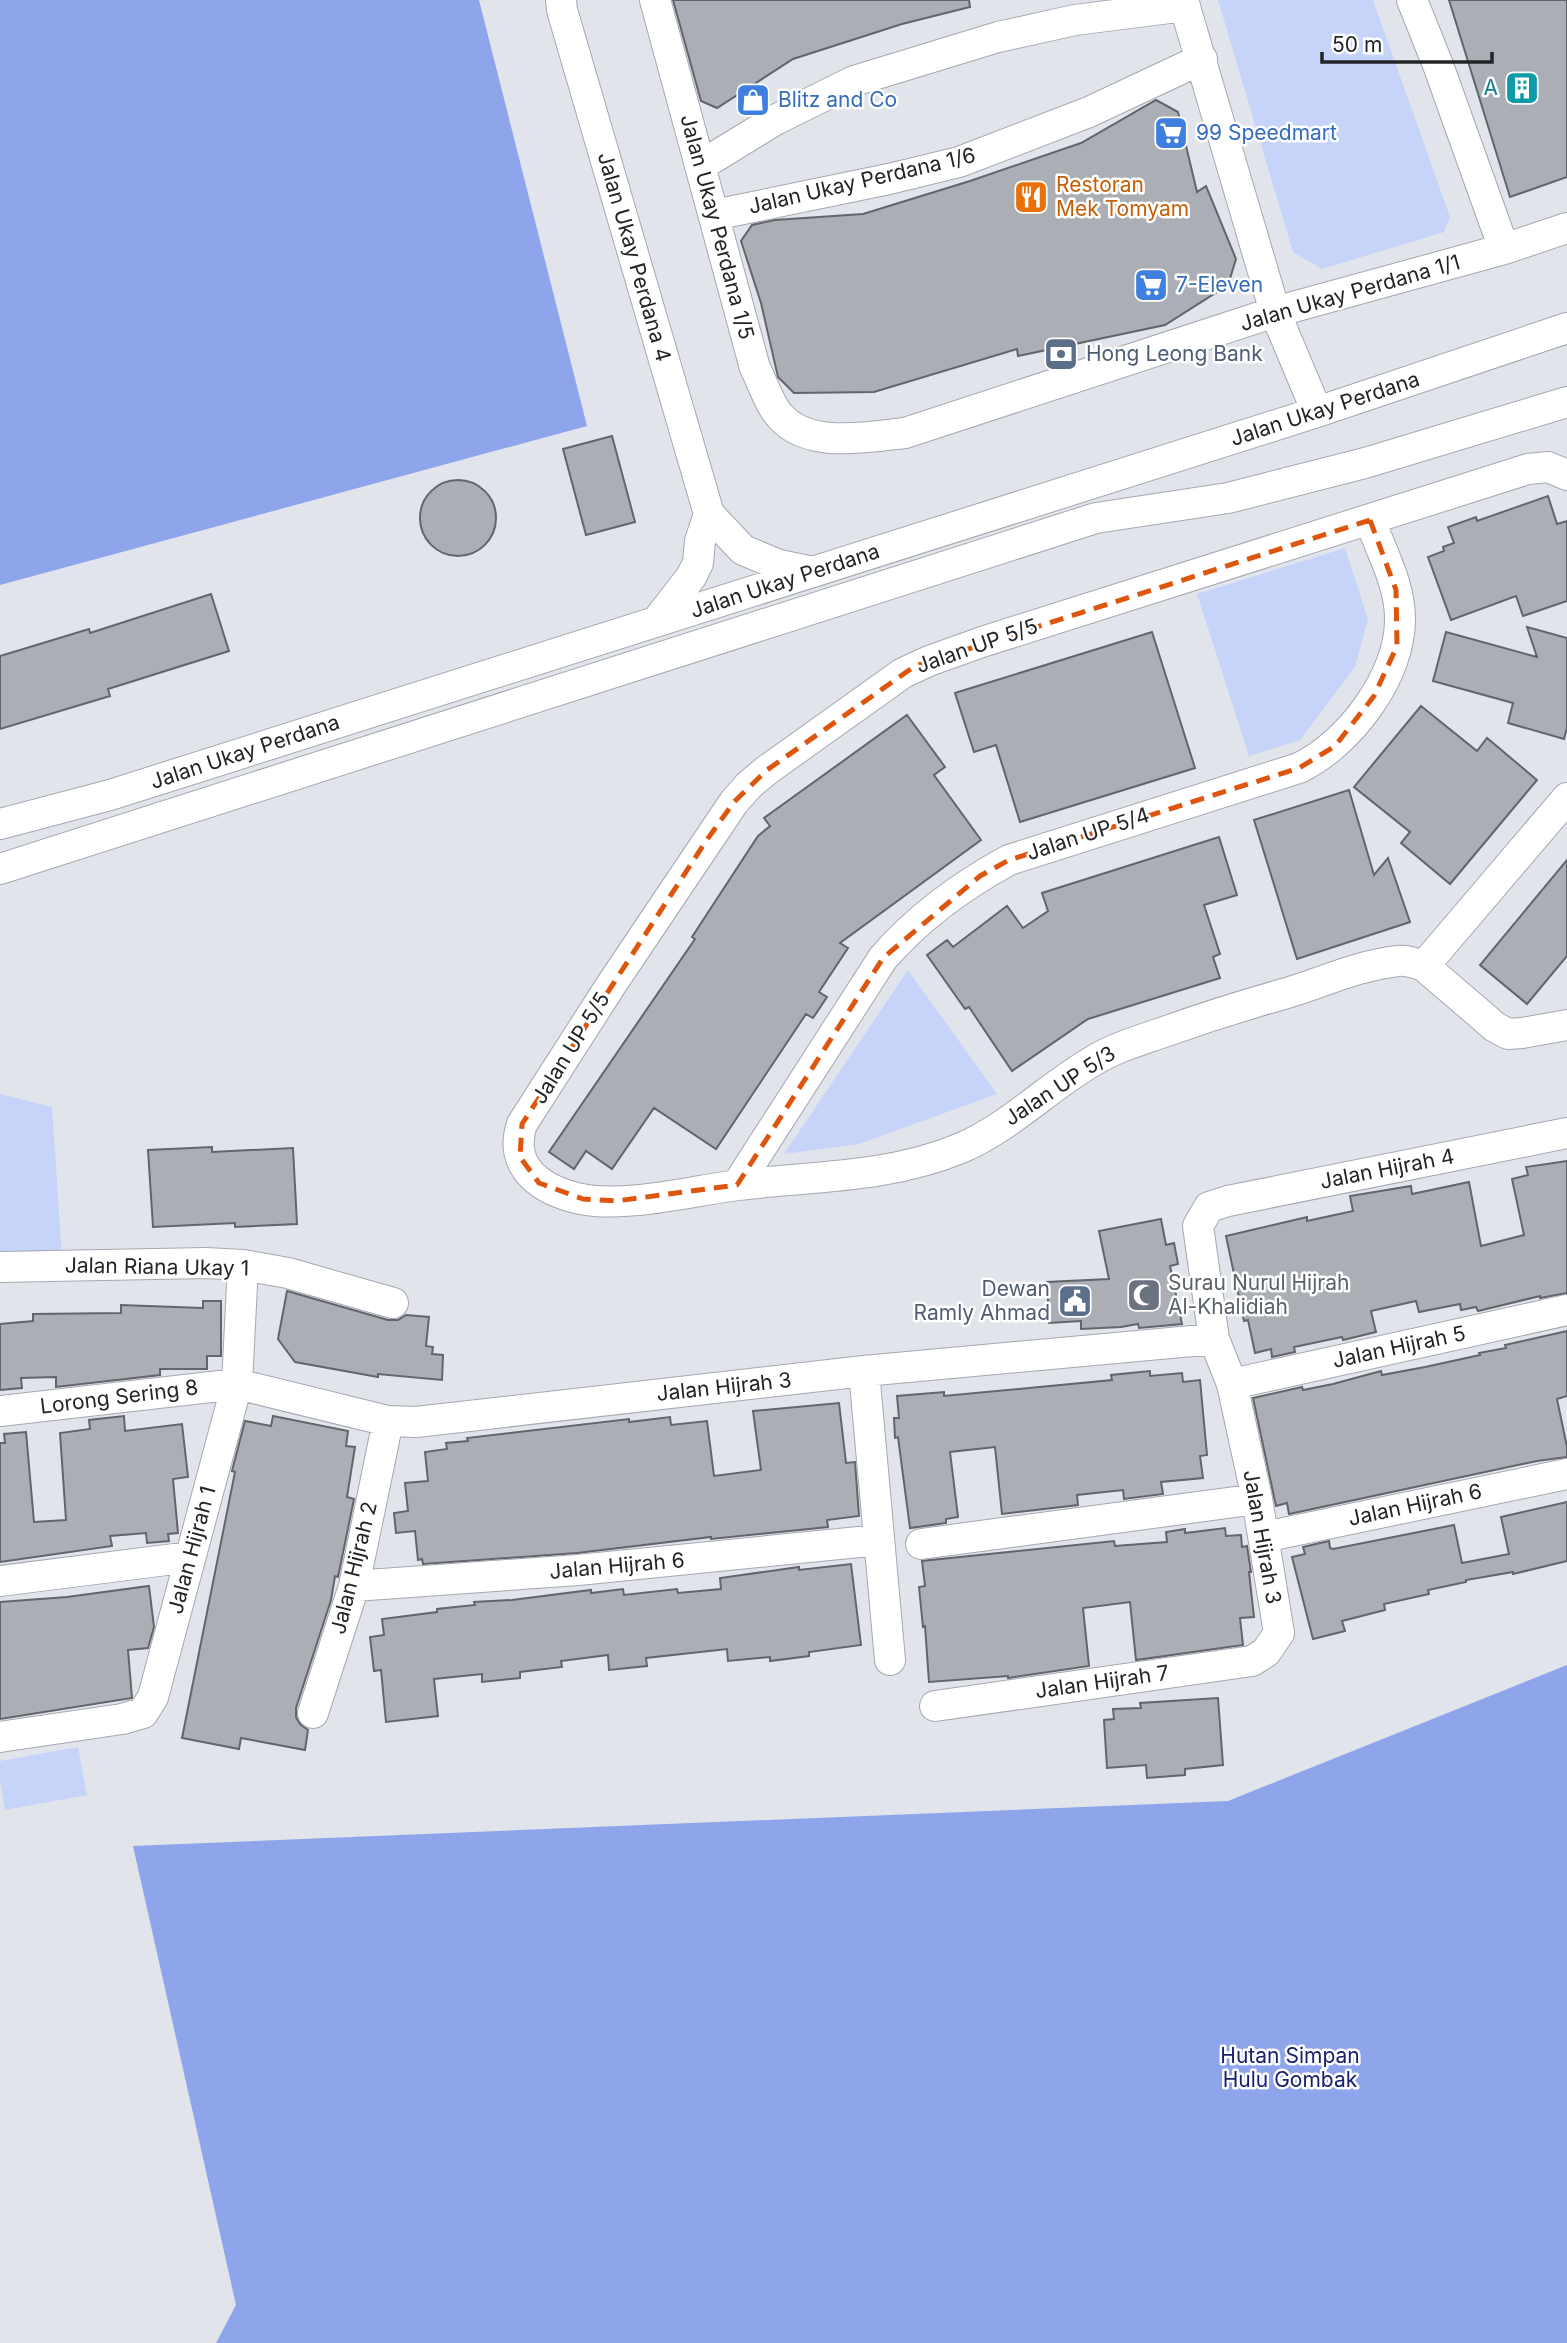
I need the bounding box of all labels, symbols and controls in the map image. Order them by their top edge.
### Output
scale bar [1322,21,1492,65]
text: 50 m [1332,32,1382,57]
building icon: A [1503,69,1541,107]
place label: A [1484,75,1498,100]
shop icon: Blitz and Co [734,81,772,119]
place label: Blitz and Co [778,87,897,112]
street label: Jalan Ukay Perdana 1/5 [675,112,760,342]
supermarket icon: 99 Speedmart [1152,114,1190,152]
place label: 99 Speedmart [1196,120,1337,145]
street label: Jalan Ukay Perdana 1/6 [746,142,978,219]
street label: Jalan Ukay Perdana 4 [593,149,676,364]
place label: Restoran Mek Tomyam [1056,172,1189,221]
restaurant icon: Restoran Mek Tomyam [1012,178,1050,216]
street label: Jalan Ukay Perdana 1/1 [1237,249,1463,336]
supermarket icon: 7-Eleven [1132,266,1170,304]
place label: 7-Eleven [1176,272,1263,297]
bank icon: Hong Leong Bank [1042,335,1080,373]
place label: Hong Leong Bank [1086,341,1263,366]
street label: Jalan Ukay Perdana [1227,366,1423,451]
street label: Jalan Ukay Perdana [687,538,883,623]
street label: Jalan UP 5/5 [913,613,1041,678]
street label: Jalan Ukay Perdana [147,709,343,794]
street label: Jalan UP 5/4 [1023,802,1152,865]
street label: Jalan UP 5/5 [526,987,615,1108]
street label: Jalan UP 5/3 [1000,1040,1120,1131]
street label: Jalan Hijrah 4 [1318,1143,1456,1194]
street label: Jalan Riana Ukay 1 [65,1252,249,1281]
place label: Surau Nurul Hijrah Al-Khalidiah [1168,1270,1349,1319]
place label: Dewan Ramly Ahmad [914,1276,1050,1325]
mosque icon: Surau Nurul Hijrah Al-Khalidiah [1125,1276,1163,1314]
public building icon: Dewan Ramly Ahmad [1056,1282,1094,1320]
street label: Jalan Hijrah 5 [1330,1320,1468,1373]
street label: Jalan Hijrah 3 [655,1367,793,1406]
street label: Lorong Sering 8 [38,1374,199,1419]
street label: Jalan Hijrah 3 [1238,1468,1287,1606]
street label: Jalan Hijrah 6 [1346,1478,1484,1531]
street label: Jalan Hijrah 1 [162,1483,221,1617]
street label: Jalan Hijrah 2 [325,1499,382,1637]
street label: Jalan Hijrah 6 [548,1547,686,1584]
street label: Jalan Hijrah 7 [1034,1660,1170,1703]
park label: Hutan Simpan Hulu Gombak [1220,2043,1360,2092]

